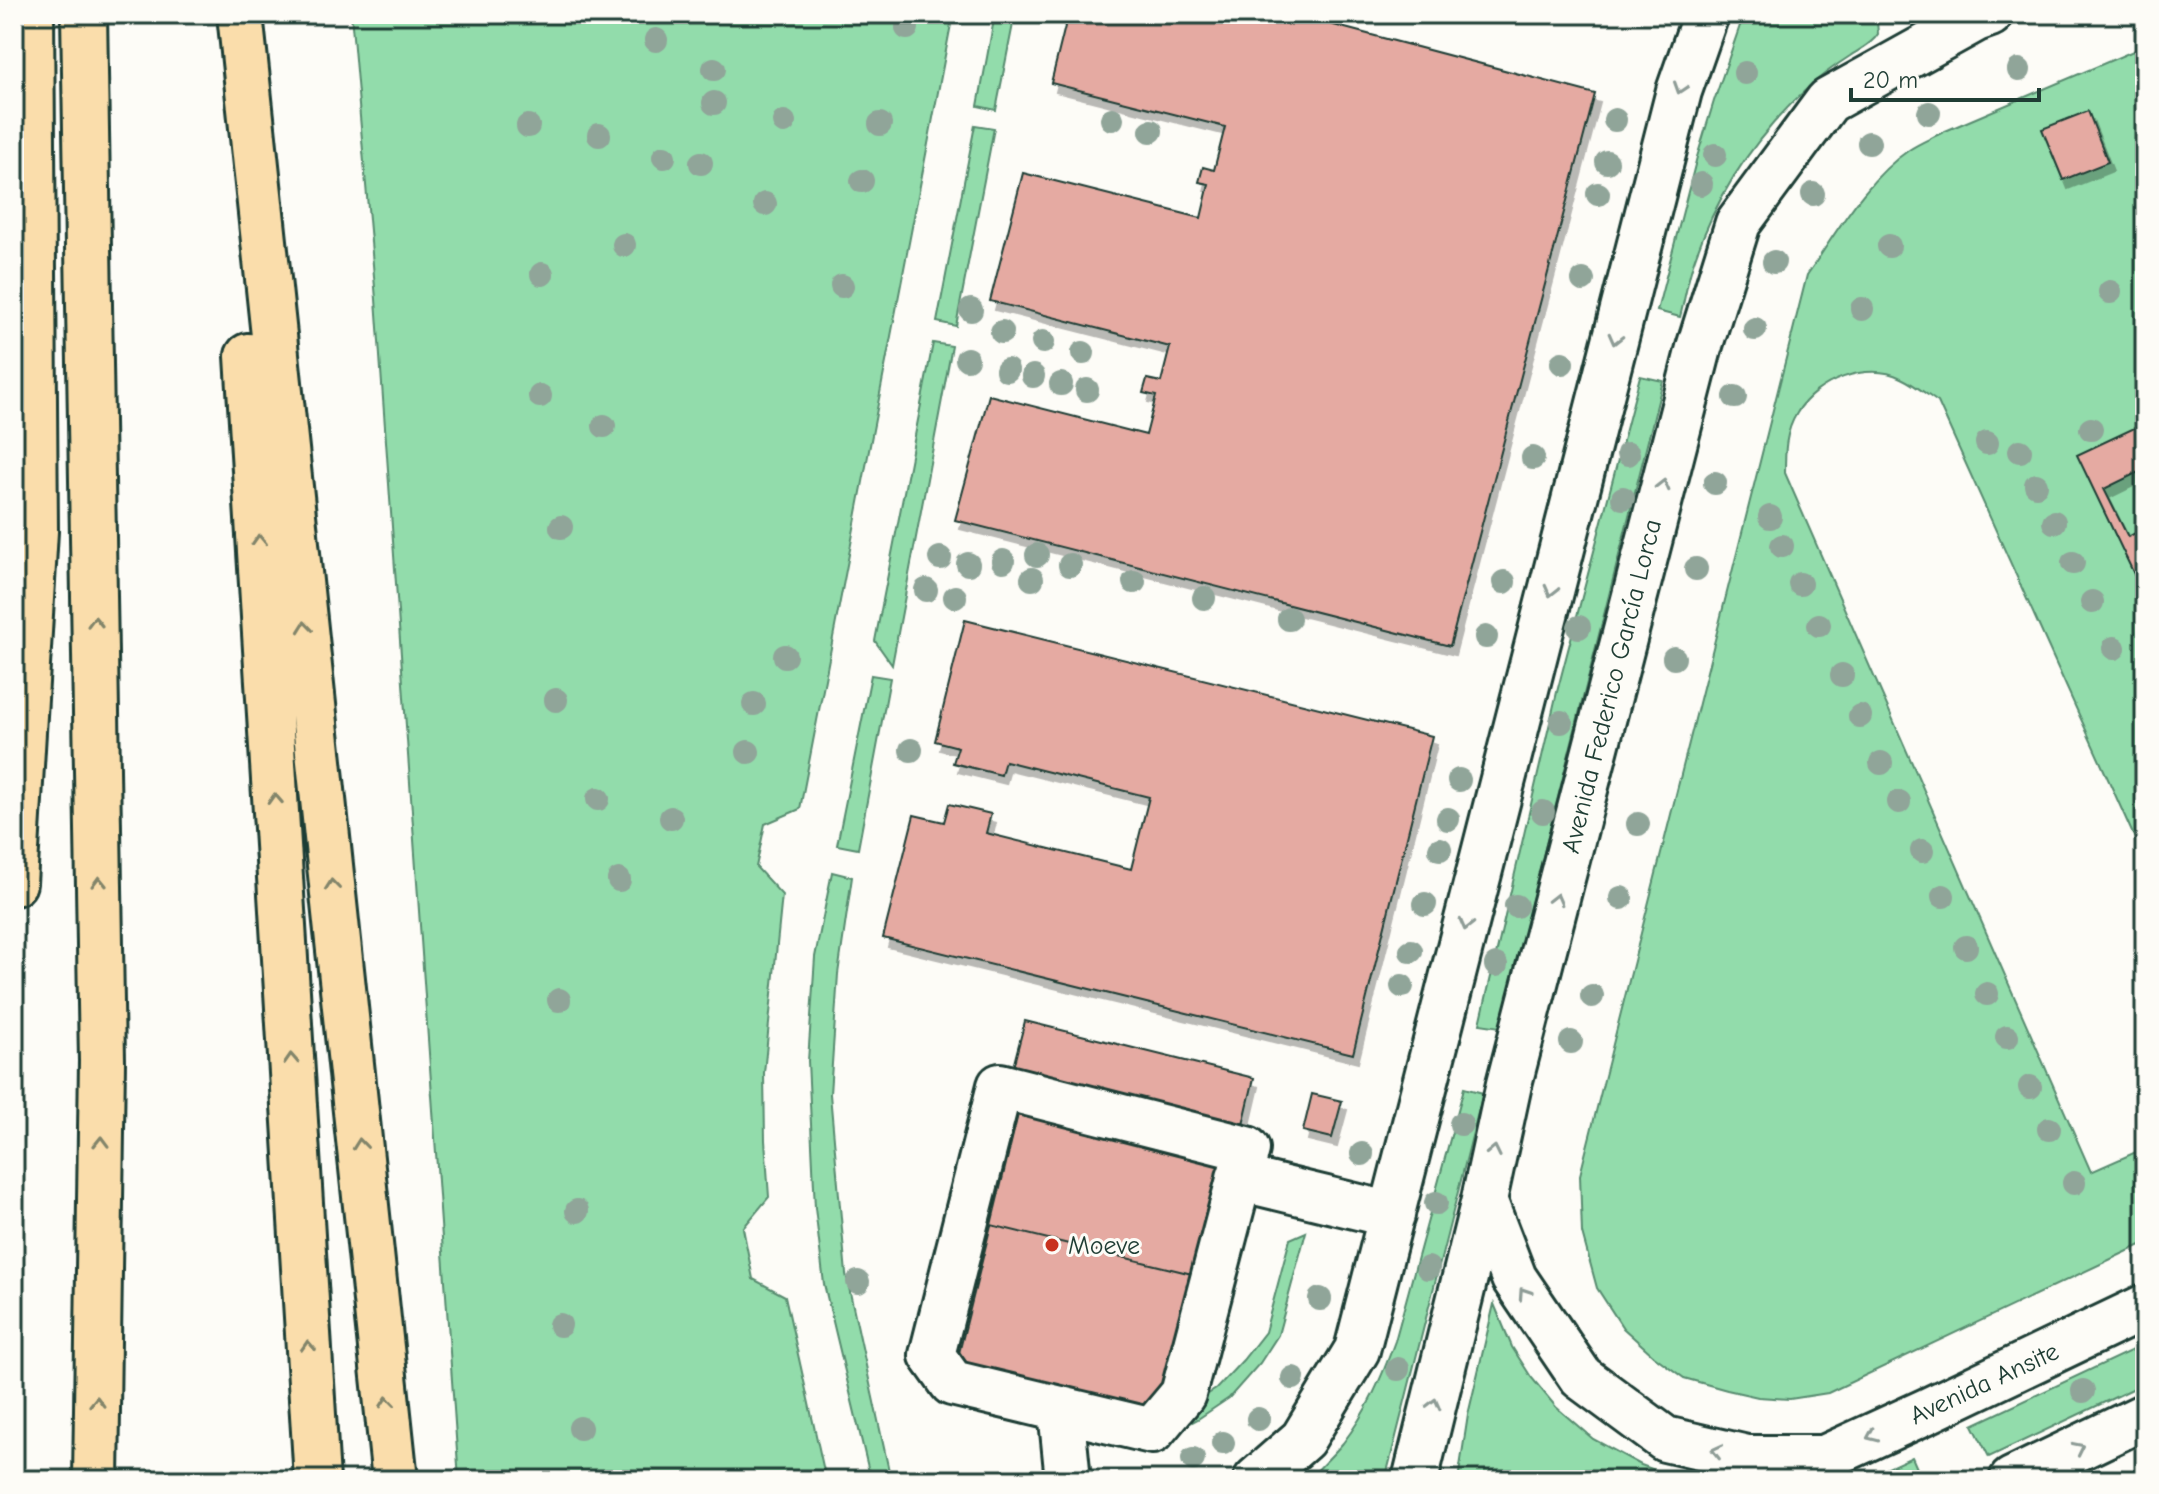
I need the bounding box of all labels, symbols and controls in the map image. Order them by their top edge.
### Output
scale bar [1851,52,2039,102]
text: 20 m [1863,66,1918,94]
one-way arrow [1674,80,1690,94]
one-way arrow [1608,332,1625,346]
one-way arrow [1654,478,1671,492]
street label: Avenida Federico García Lorca [1556,516,1668,856]
one-way arrow [251,533,268,546]
one-way arrow [1543,584,1560,598]
one-way arrow [86,615,103,628]
one-way arrow [297,620,314,633]
one-way arrow [267,792,284,805]
one-way arrow [90,875,108,888]
one-way arrow [324,878,341,891]
one-way arrow [1547,893,1564,907]
one-way arrow [1459,917,1476,931]
one-way arrow [283,1052,300,1065]
one-way arrow [92,1135,110,1148]
one-way arrow [351,1137,368,1150]
one-way arrow [1485,1145,1502,1159]
place label: Moeve [1068,1231,1140,1261]
marker: Moeve [1043,1236,1061,1254]
one-way arrow [1519,1288,1534,1302]
street label: Avenida Ansite [1905,1336,2064,1431]
one-way arrow [300,1339,317,1352]
one-way arrow [88,1395,106,1408]
one-way arrow [378,1396,395,1409]
one-way arrow [1425,1398,1442,1412]
one-way arrow [1866,1426,1880,1442]
one-way arrow [2070,1442,2085,1458]
one-way arrow [1711,1443,1725,1460]

